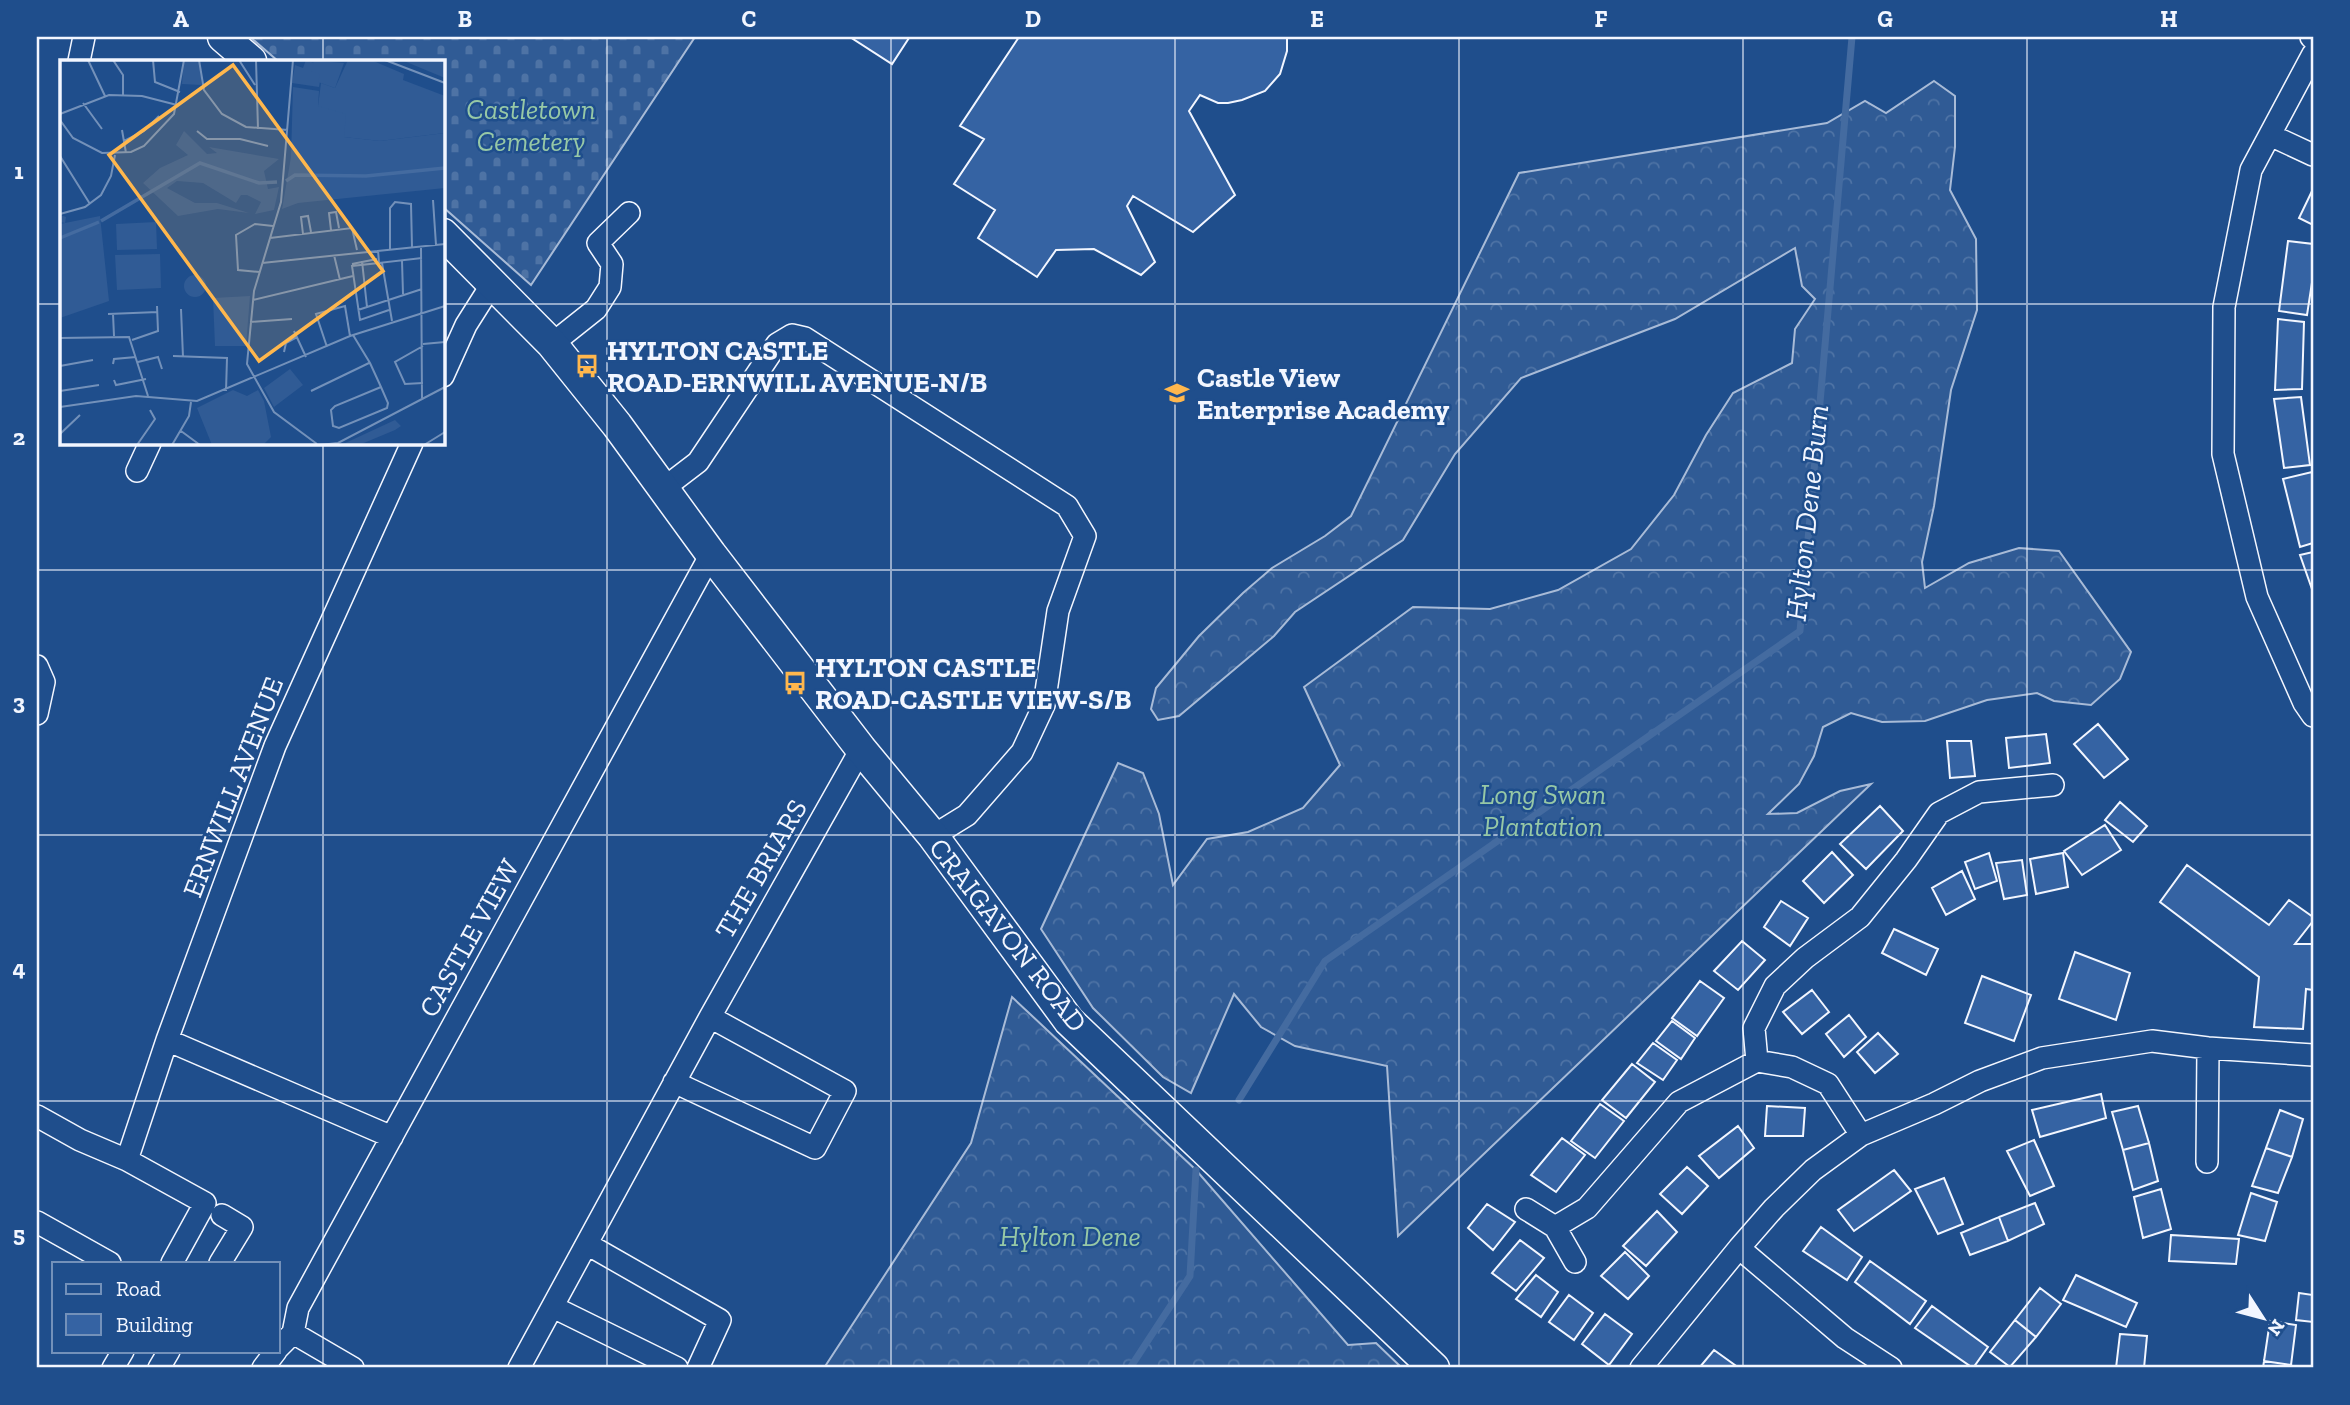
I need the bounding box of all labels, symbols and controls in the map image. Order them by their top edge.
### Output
text: A [173,5,189,33]
text: B [458,5,472,33]
text: C [742,5,756,33]
text: D [1025,5,1041,33]
text: E [1310,5,1324,33]
text: F [1594,5,1608,33]
text: G [1877,5,1893,33]
text: H [2160,5,2178,33]
inset map [60,60,444,444]
park label: Castletown Cemetery [466,93,596,158]
text: 1 [14,157,24,185]
place label: HYLTON CASTLE ROAD-ERNWILL AVENUE-N/B [607,334,987,399]
bus stop icon: HYLTON CASTLE ROAD-ERNWILL AVENUE-N/B [573,352,601,380]
place label: Castle View Enterprise Academy [1197,361,1449,426]
school or university icon: Castle View Enterprise Academy [1163,379,1191,407]
water label: Hylton Dene Burn [1778,403,1836,623]
text: 2 [13,423,25,451]
place label: HYLTON CASTLE ROAD-CASTLE VIEW-S/B [815,651,1132,716]
bus stop icon: HYLTON CASTLE ROAD-CASTLE VIEW-S/B [781,669,809,697]
street label: ERNWILL AVENUE [176,672,290,902]
text: 3 [13,688,25,716]
park label: Long Swan Plantation [1480,778,1606,843]
street label: THE BRIARS [708,794,814,944]
street label: CRAIGAVON ROAD [922,832,1094,1038]
street label: CASTLE VIEW [412,853,526,1023]
text: 4 [12,954,26,982]
text: 5 [13,1220,25,1248]
park label: Hylton Dene [999,1220,1141,1253]
legend [52,1262,280,1352]
text: Road [116,1276,162,1301]
north arrow [2228,1282,2298,1352]
text: Building [116,1312,193,1337]
text: N [2263,1315,2290,1340]

